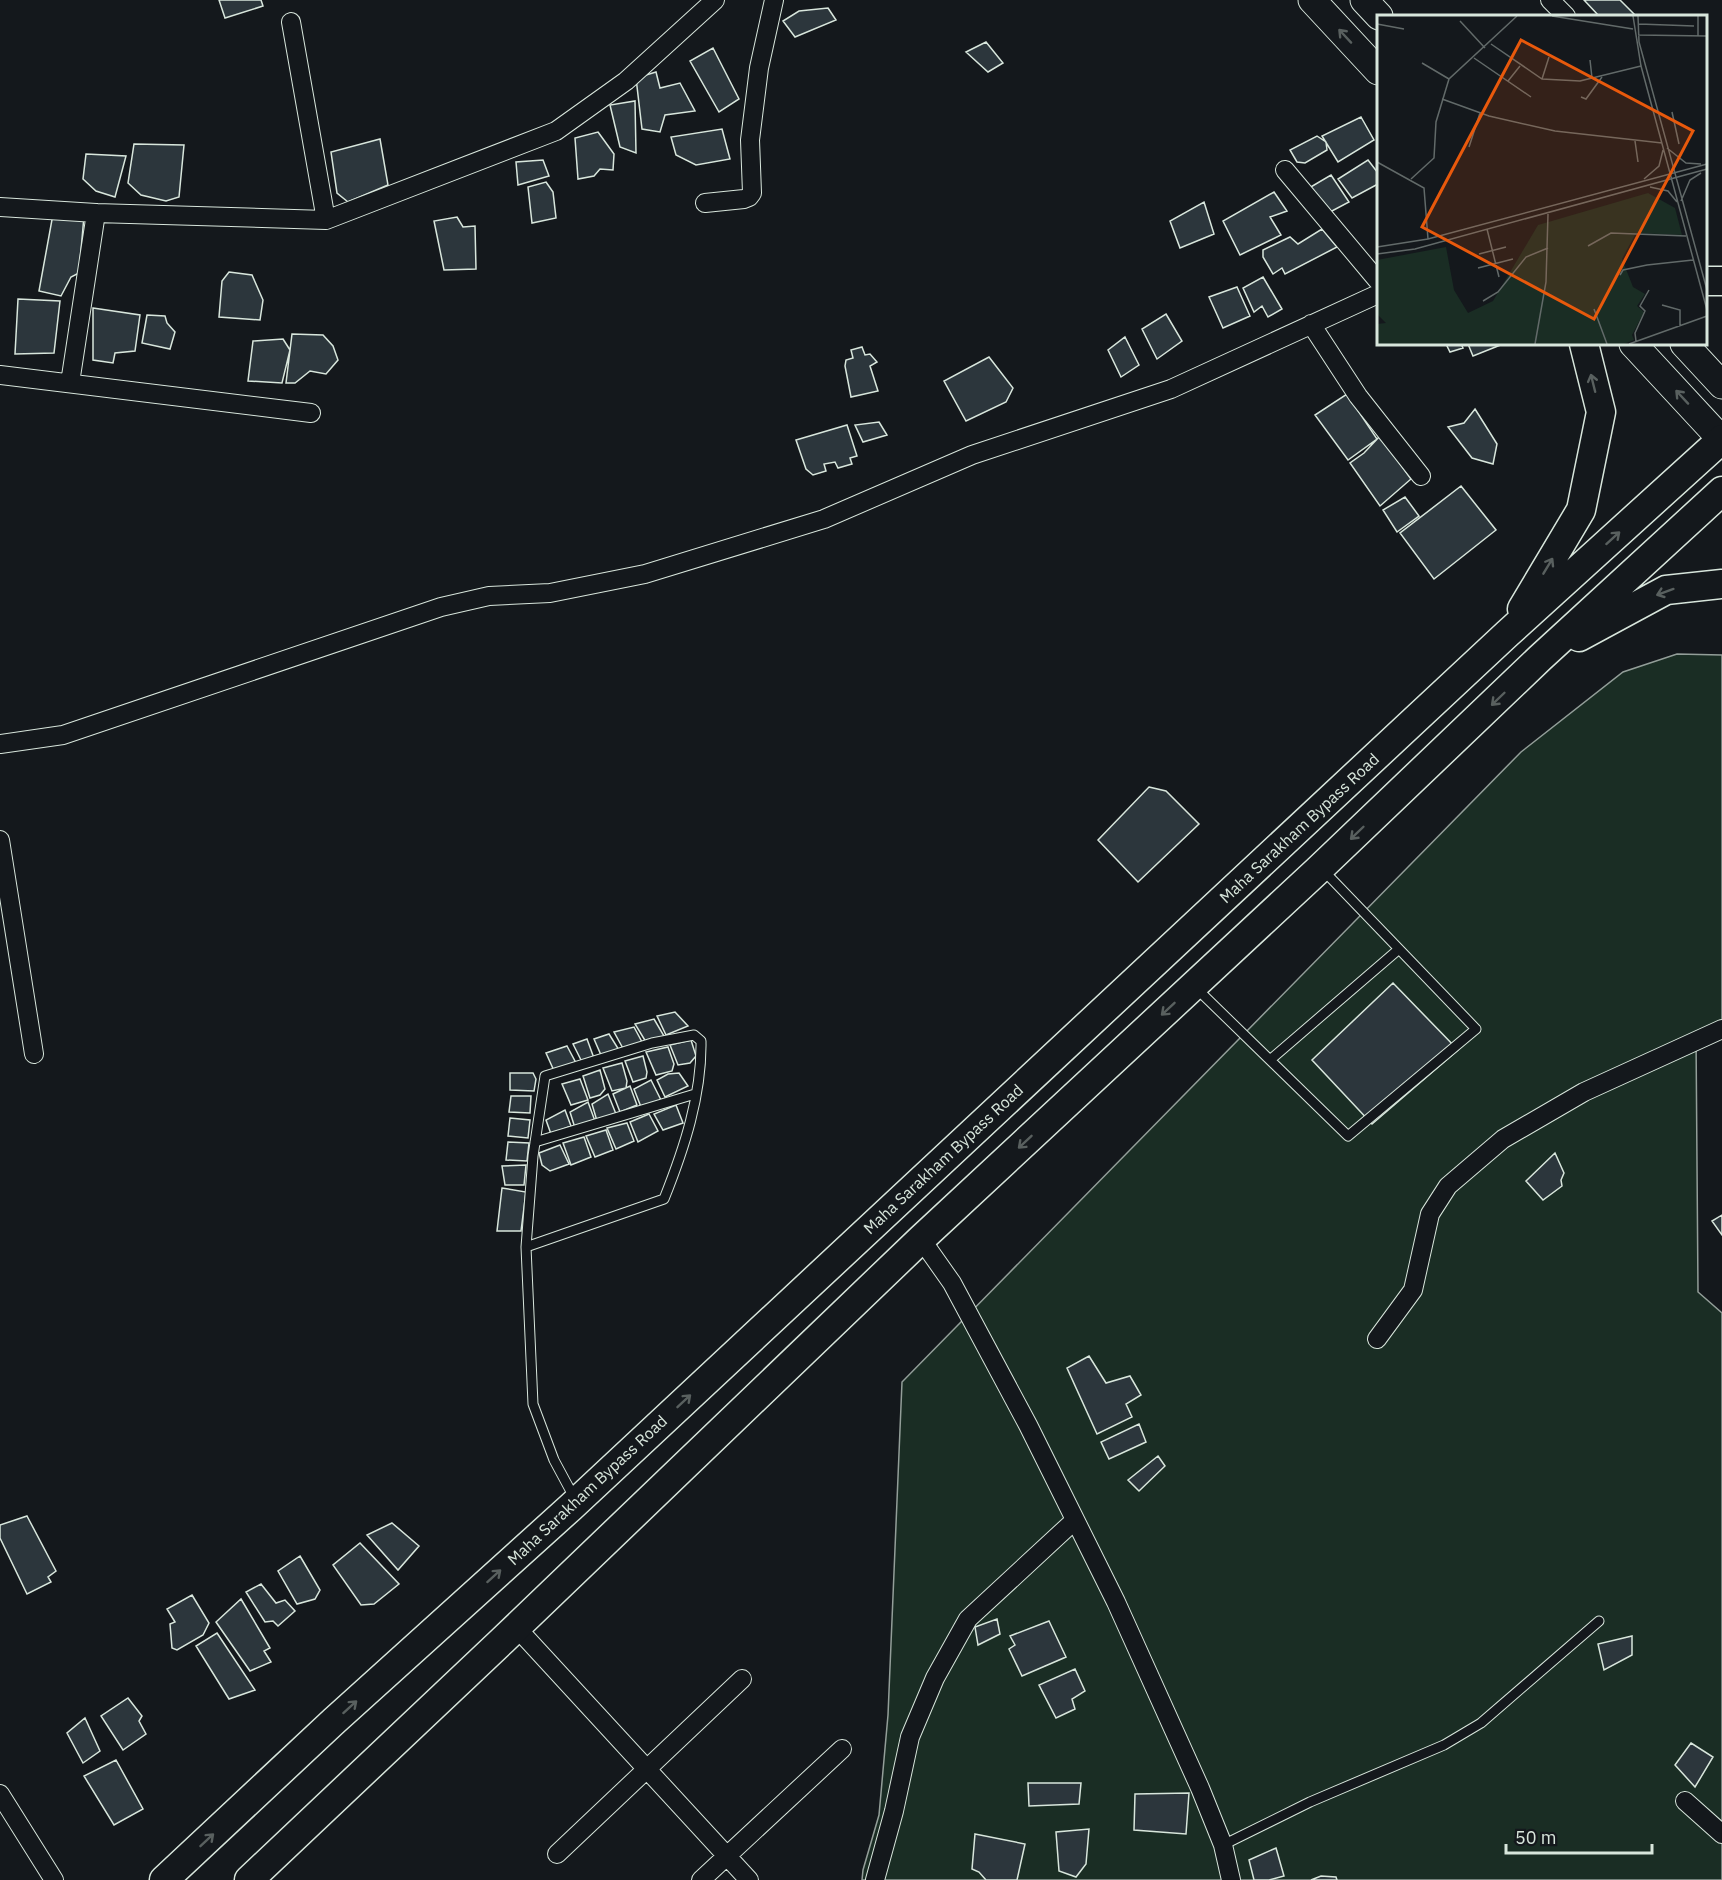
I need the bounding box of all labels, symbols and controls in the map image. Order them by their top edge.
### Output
inset map [1377,15,1707,345]
one-way arrow [1338,28,1352,43]
one-way arrow [1587,373,1599,392]
one-way arrow [1675,389,1689,404]
one-way arrow [1605,531,1620,545]
one-way arrow [1542,558,1554,575]
one-way arrow [1656,588,1674,599]
one-way arrow [1490,691,1505,706]
street label: Maha Sarakham Bypass Road [1215,749,1383,907]
one-way arrow [1349,826,1364,840]
one-way arrow [1161,1002,1176,1016]
street label: Maha Sarakham Bypass Road [859,1080,1027,1238]
one-way arrow [1018,1135,1033,1149]
one-way arrow [676,1394,691,1408]
street label: Maha Sarakham Bypass Road [503,1411,671,1569]
one-way arrow [486,1569,501,1583]
one-way arrow [342,1700,357,1714]
scale bar [1506,1817,1652,1855]
text: 50 m [1515,1826,1557,1849]
one-way arrow [199,1833,214,1847]

